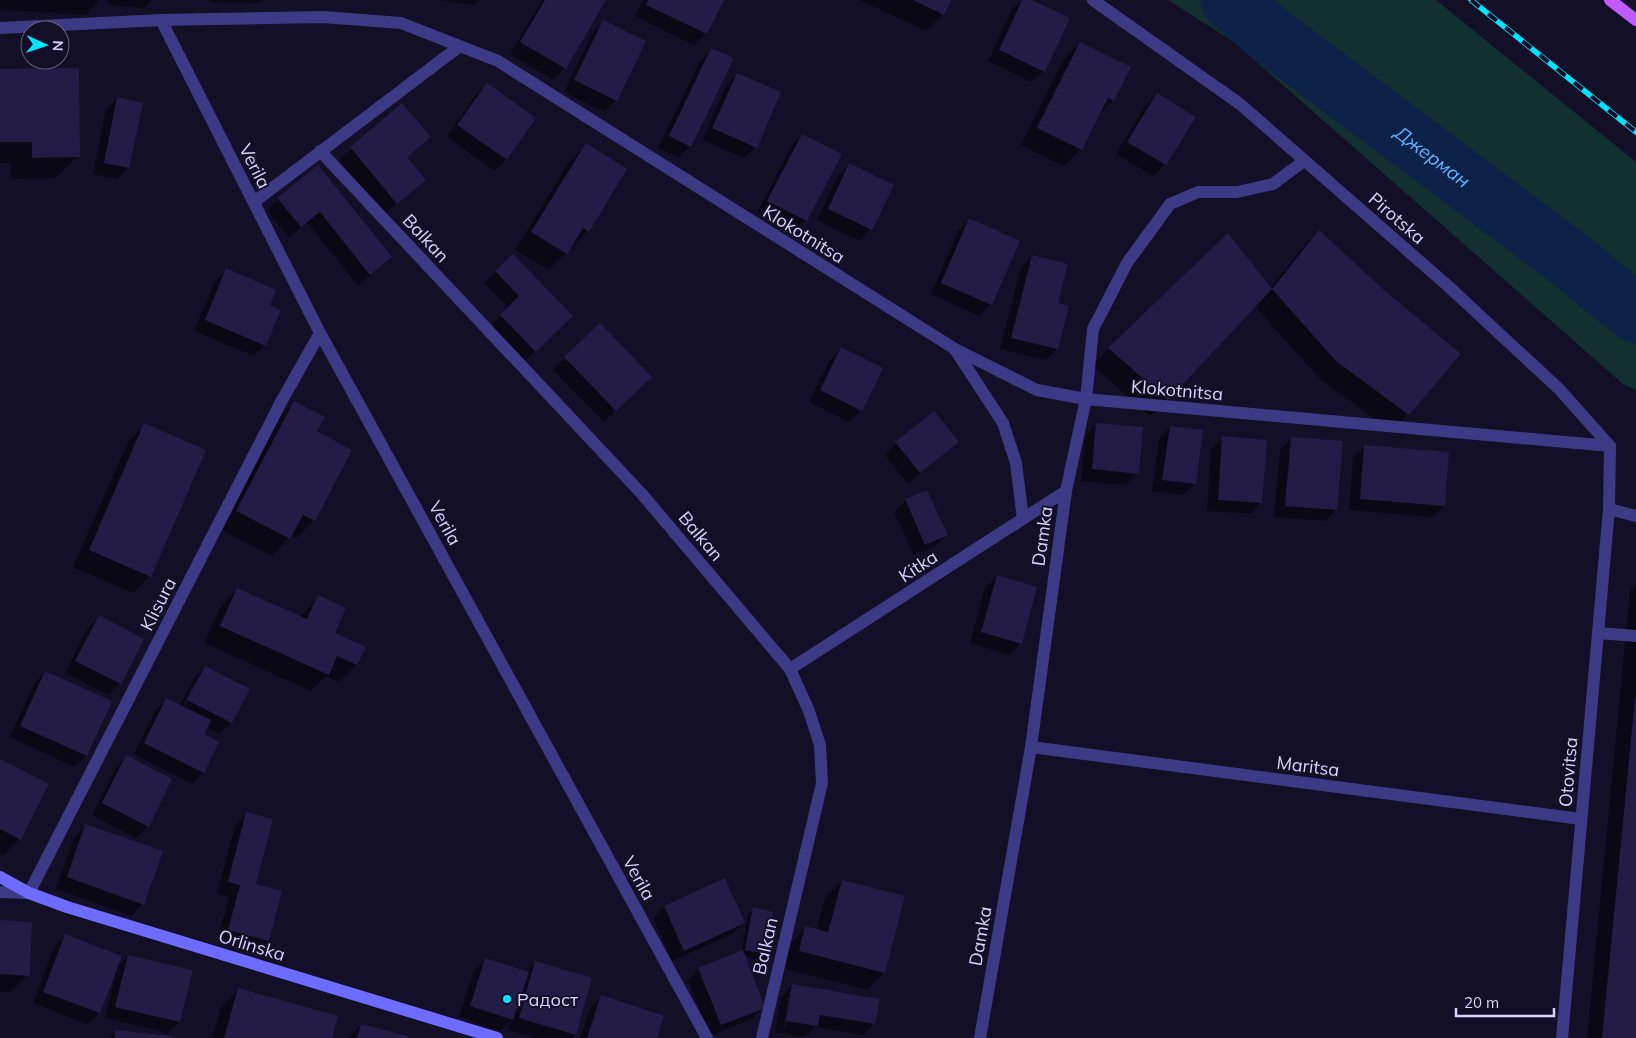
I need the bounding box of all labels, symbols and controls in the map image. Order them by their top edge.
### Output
north arrow [20,20,70,70]
text: N [49,40,67,51]
water label: Джерман [1389,120,1475,193]
street label: Verila [234,140,276,192]
street label: Pirotska [1364,187,1430,249]
street label: Klokotnitsa [759,200,849,268]
street label: Balkan [398,209,454,267]
street label: Klokotnitsa [1130,375,1224,405]
street label: Verila [423,497,467,549]
street label: Damka [1026,505,1058,567]
street label: Balkan [674,506,728,566]
street label: Kitka [894,545,942,587]
street label: Klisura [135,574,181,634]
street label: Otovitsa [1553,736,1583,808]
street label: Maritsa [1275,751,1341,781]
street label: Verila [617,852,661,904]
street label: Damka [963,904,997,968]
street label: Balkan [747,915,783,977]
street label: Orlinska [216,924,288,966]
scale bar [1456,986,1554,1018]
place label: Радост [517,988,579,1011]
marker: Радост [501,993,513,1005]
text: 20 m [1464,993,1499,1012]

